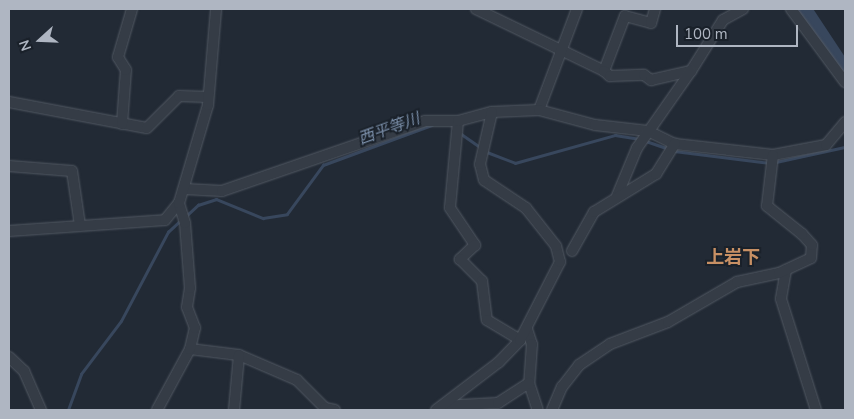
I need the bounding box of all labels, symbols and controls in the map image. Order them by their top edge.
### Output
north arrow [15,15,65,65]
scale bar [679,15,802,47]
text: 100 m [684,24,728,44]
text: N [15,37,36,53]
water label: 西平等川 [356,109,422,149]
district label: 上岩下 [706,246,760,268]

